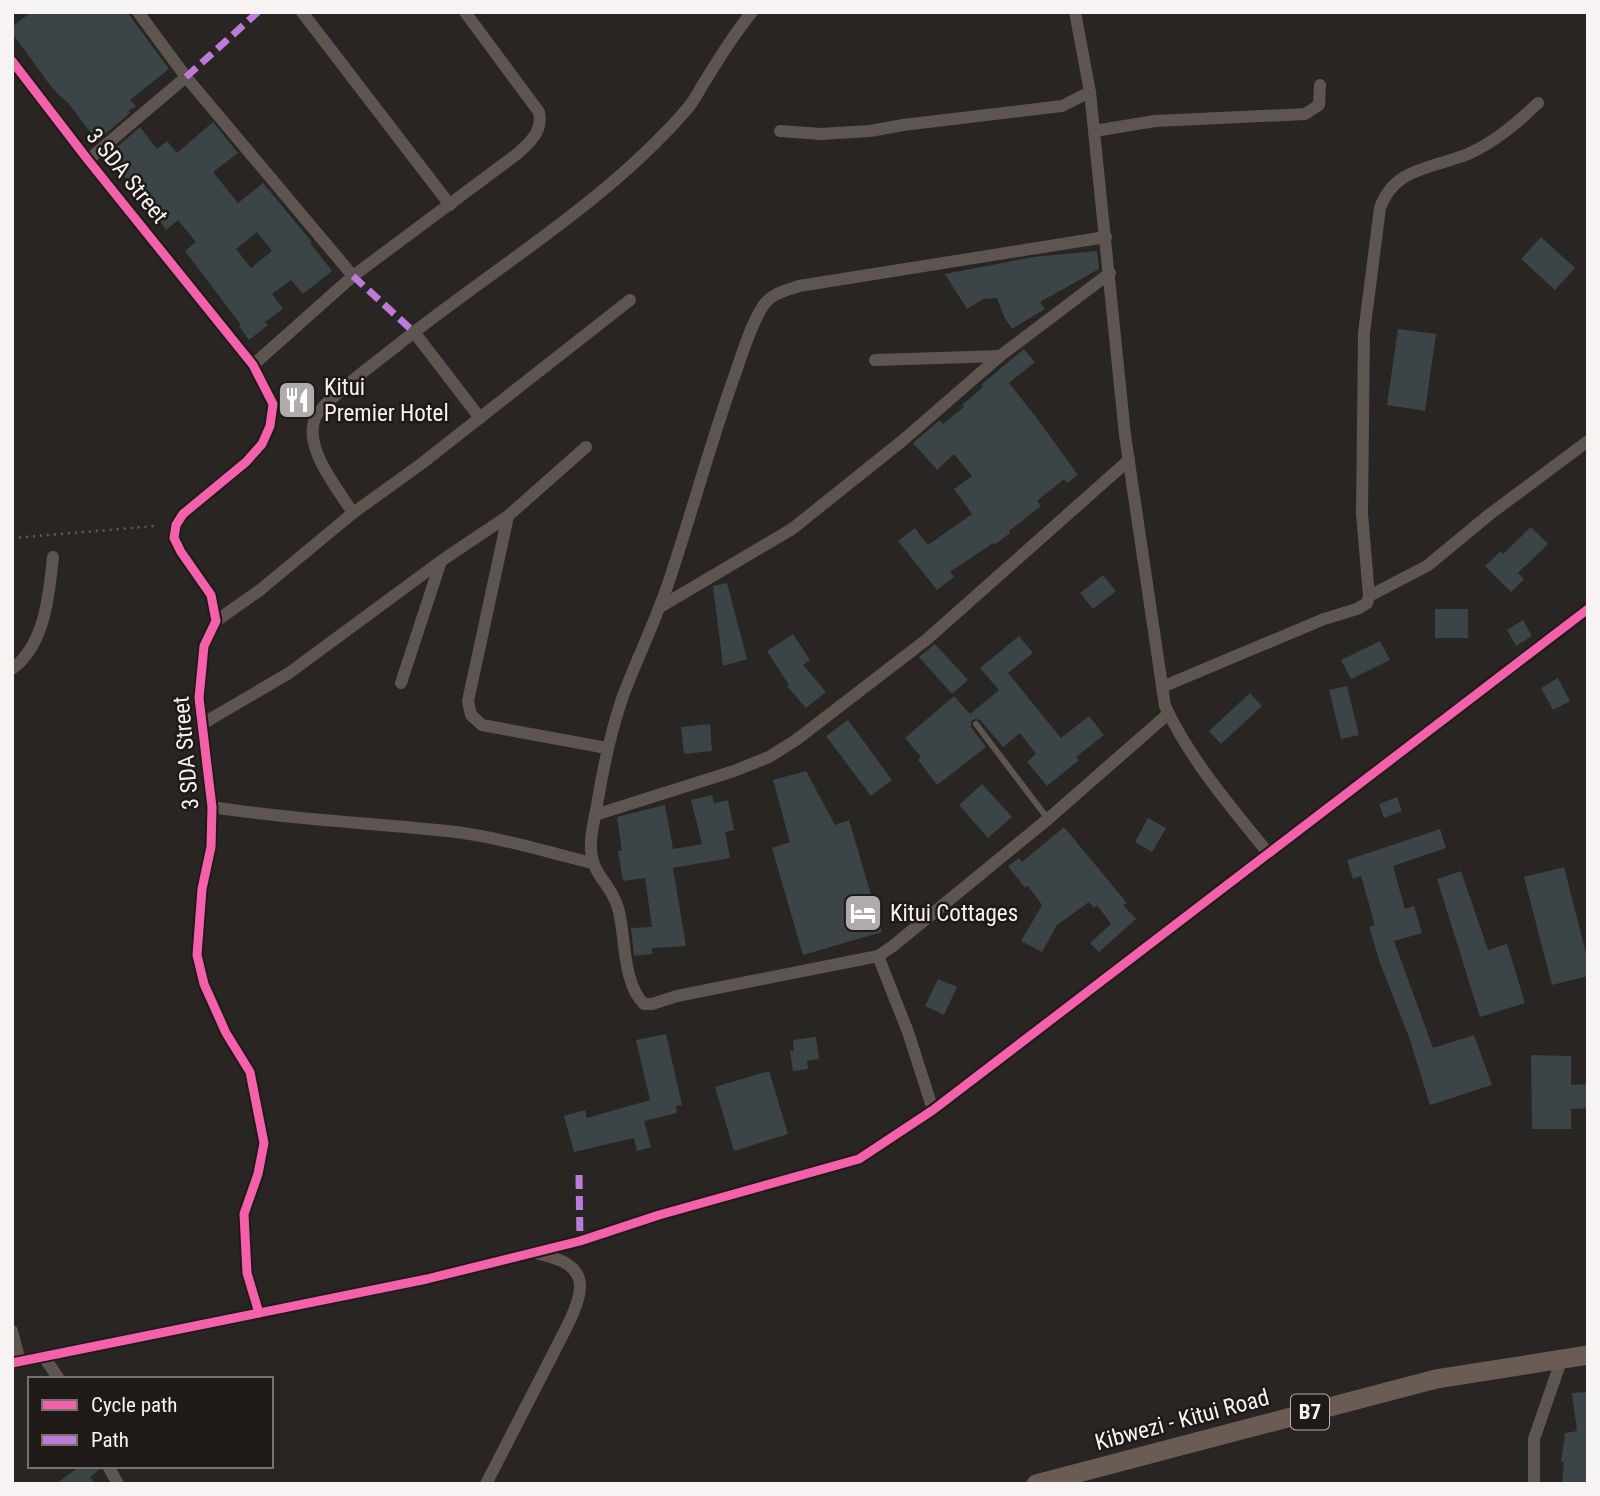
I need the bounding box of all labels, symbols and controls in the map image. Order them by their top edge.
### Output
street label: 3 SDA Street [81,123,173,229]
place label: Kitui Premier Hotel [324,374,449,427]
restaurant icon: Kitui Premier Hotel [276,379,318,421]
street label: 3 SDA Street [168,695,204,811]
hotel icon: Kitui Cottages [842,892,884,934]
place label: Kitui Cottages [890,900,1018,927]
legend [28,1377,273,1468]
street label: Kibwezi - Kitui Road [1092,1384,1272,1456]
text: Cycle path [91,1393,177,1417]
road number: B7 [1291,1394,1329,1430]
text: Path [91,1428,129,1452]

